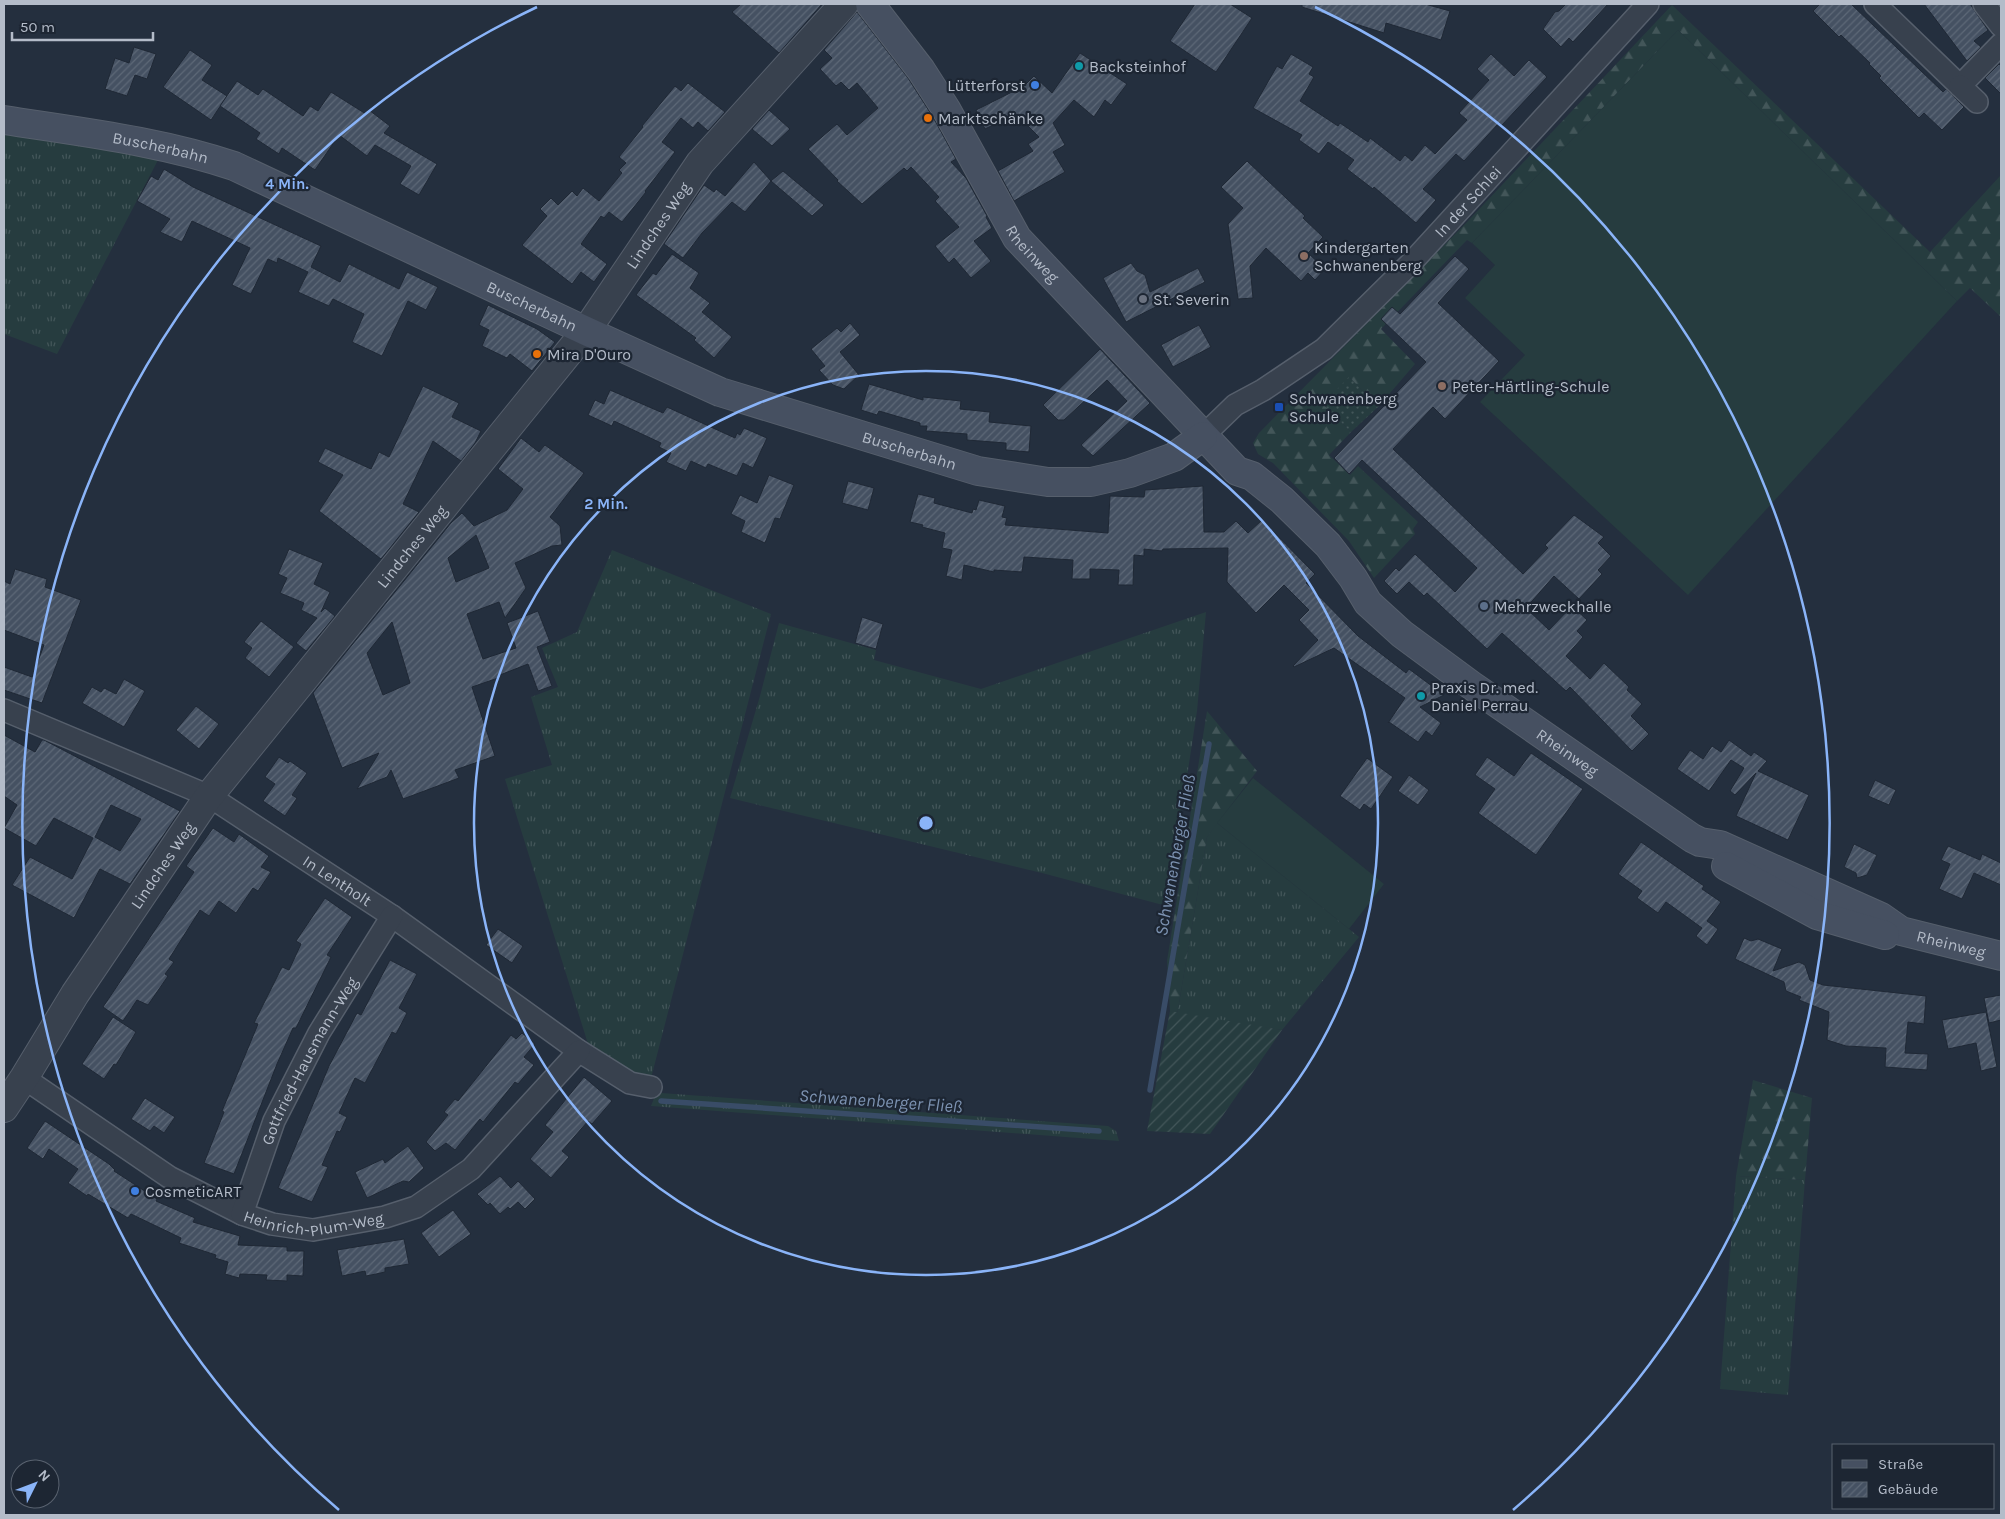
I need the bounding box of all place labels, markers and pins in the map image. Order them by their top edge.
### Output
place label: Backsteinhof [1089,57,1186,76]
marker: Backsteinhof [1073,60,1085,72]
place label: Lütterforst [947,76,1025,95]
marker: Lütterforst [1029,79,1041,91]
place label: Marktschänke [938,109,1043,128]
marker: Marktschänke [922,112,934,124]
place label: Kindergarten Schwanenberg [1314,238,1422,275]
marker: Kindergarten Schwanenberg [1298,250,1310,262]
place label: St. Severin [1153,290,1230,309]
marker: St. Severin [1137,293,1149,305]
place label: Mira D'Ouro [547,345,631,364]
marker: Mira D'Ouro [531,348,543,360]
place label: Peter-Härtling-Schule [1452,377,1609,396]
marker: Peter-Härtling-Schule [1436,380,1448,392]
place label: Schwanenberg Schule [1289,389,1397,426]
marker: Schwanenberg Schule [1273,401,1285,413]
place label: Mehrzweckhalle [1494,597,1612,616]
marker: Mehrzweckhalle [1478,600,1490,612]
place label: Praxis Dr. med. Daniel Perrau [1431,678,1538,715]
marker: Praxis Dr. med. Daniel Perrau [1415,690,1427,702]
centre of rings [917,814,935,832]
place label: CosmeticART [145,1182,241,1201]
marker: CosmeticART [129,1185,141,1197]

